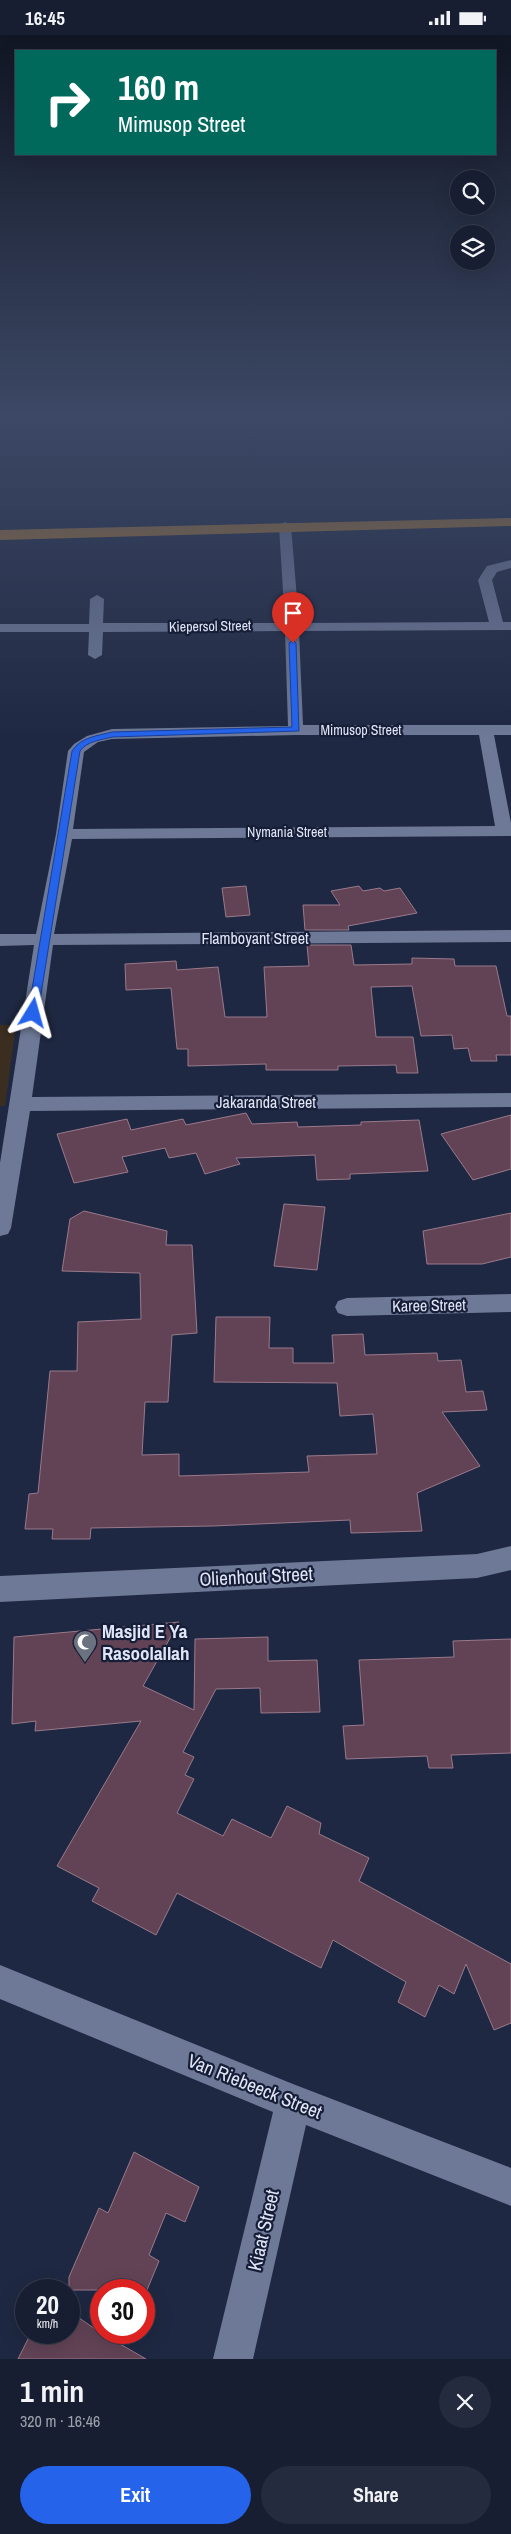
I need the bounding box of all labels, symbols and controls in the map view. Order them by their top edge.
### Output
text: 16:45 [25,5,65,31]
text: 160 m [118,64,199,111]
icon: right [35,70,100,135]
text: Mimusop Street [118,109,245,139]
map controls [450,170,495,270]
button: search [450,170,495,215]
button: layers [450,225,495,270]
pin [272,592,314,643]
icon: arrive [279,599,307,627]
street label: Kiepersol Street [169,616,251,636]
street label: Mimusop Street [320,721,402,739]
street label: Nymania Street [247,823,327,841]
street label: Flamboyant Street [201,927,309,949]
position arrow [6,986,58,1038]
street label: Jakaranda Street [216,1091,316,1113]
street label: Karee Street [392,1293,466,1317]
street label: Olienhout Street [199,1560,314,1592]
place label: Masjid E Ya Rasoolallah [102,1618,189,1666]
mosque icon: Masjid E Ya Rasoolallah [72,1629,98,1663]
street label: Van Riebeeck Street [184,2047,327,2125]
street label: Kiaat Street [241,2186,285,2273]
speed limit sign: 30 [90,2279,155,2344]
text: 20 [36,2288,59,2322]
text: km/h [37,2316,58,2332]
text: 1 min [20,2371,84,2411]
button: close [439,2376,491,2428]
text: 320 m · 16:46 [20,2410,100,2432]
button: Exit [20,2466,251,2524]
button: Share [261,2466,491,2524]

